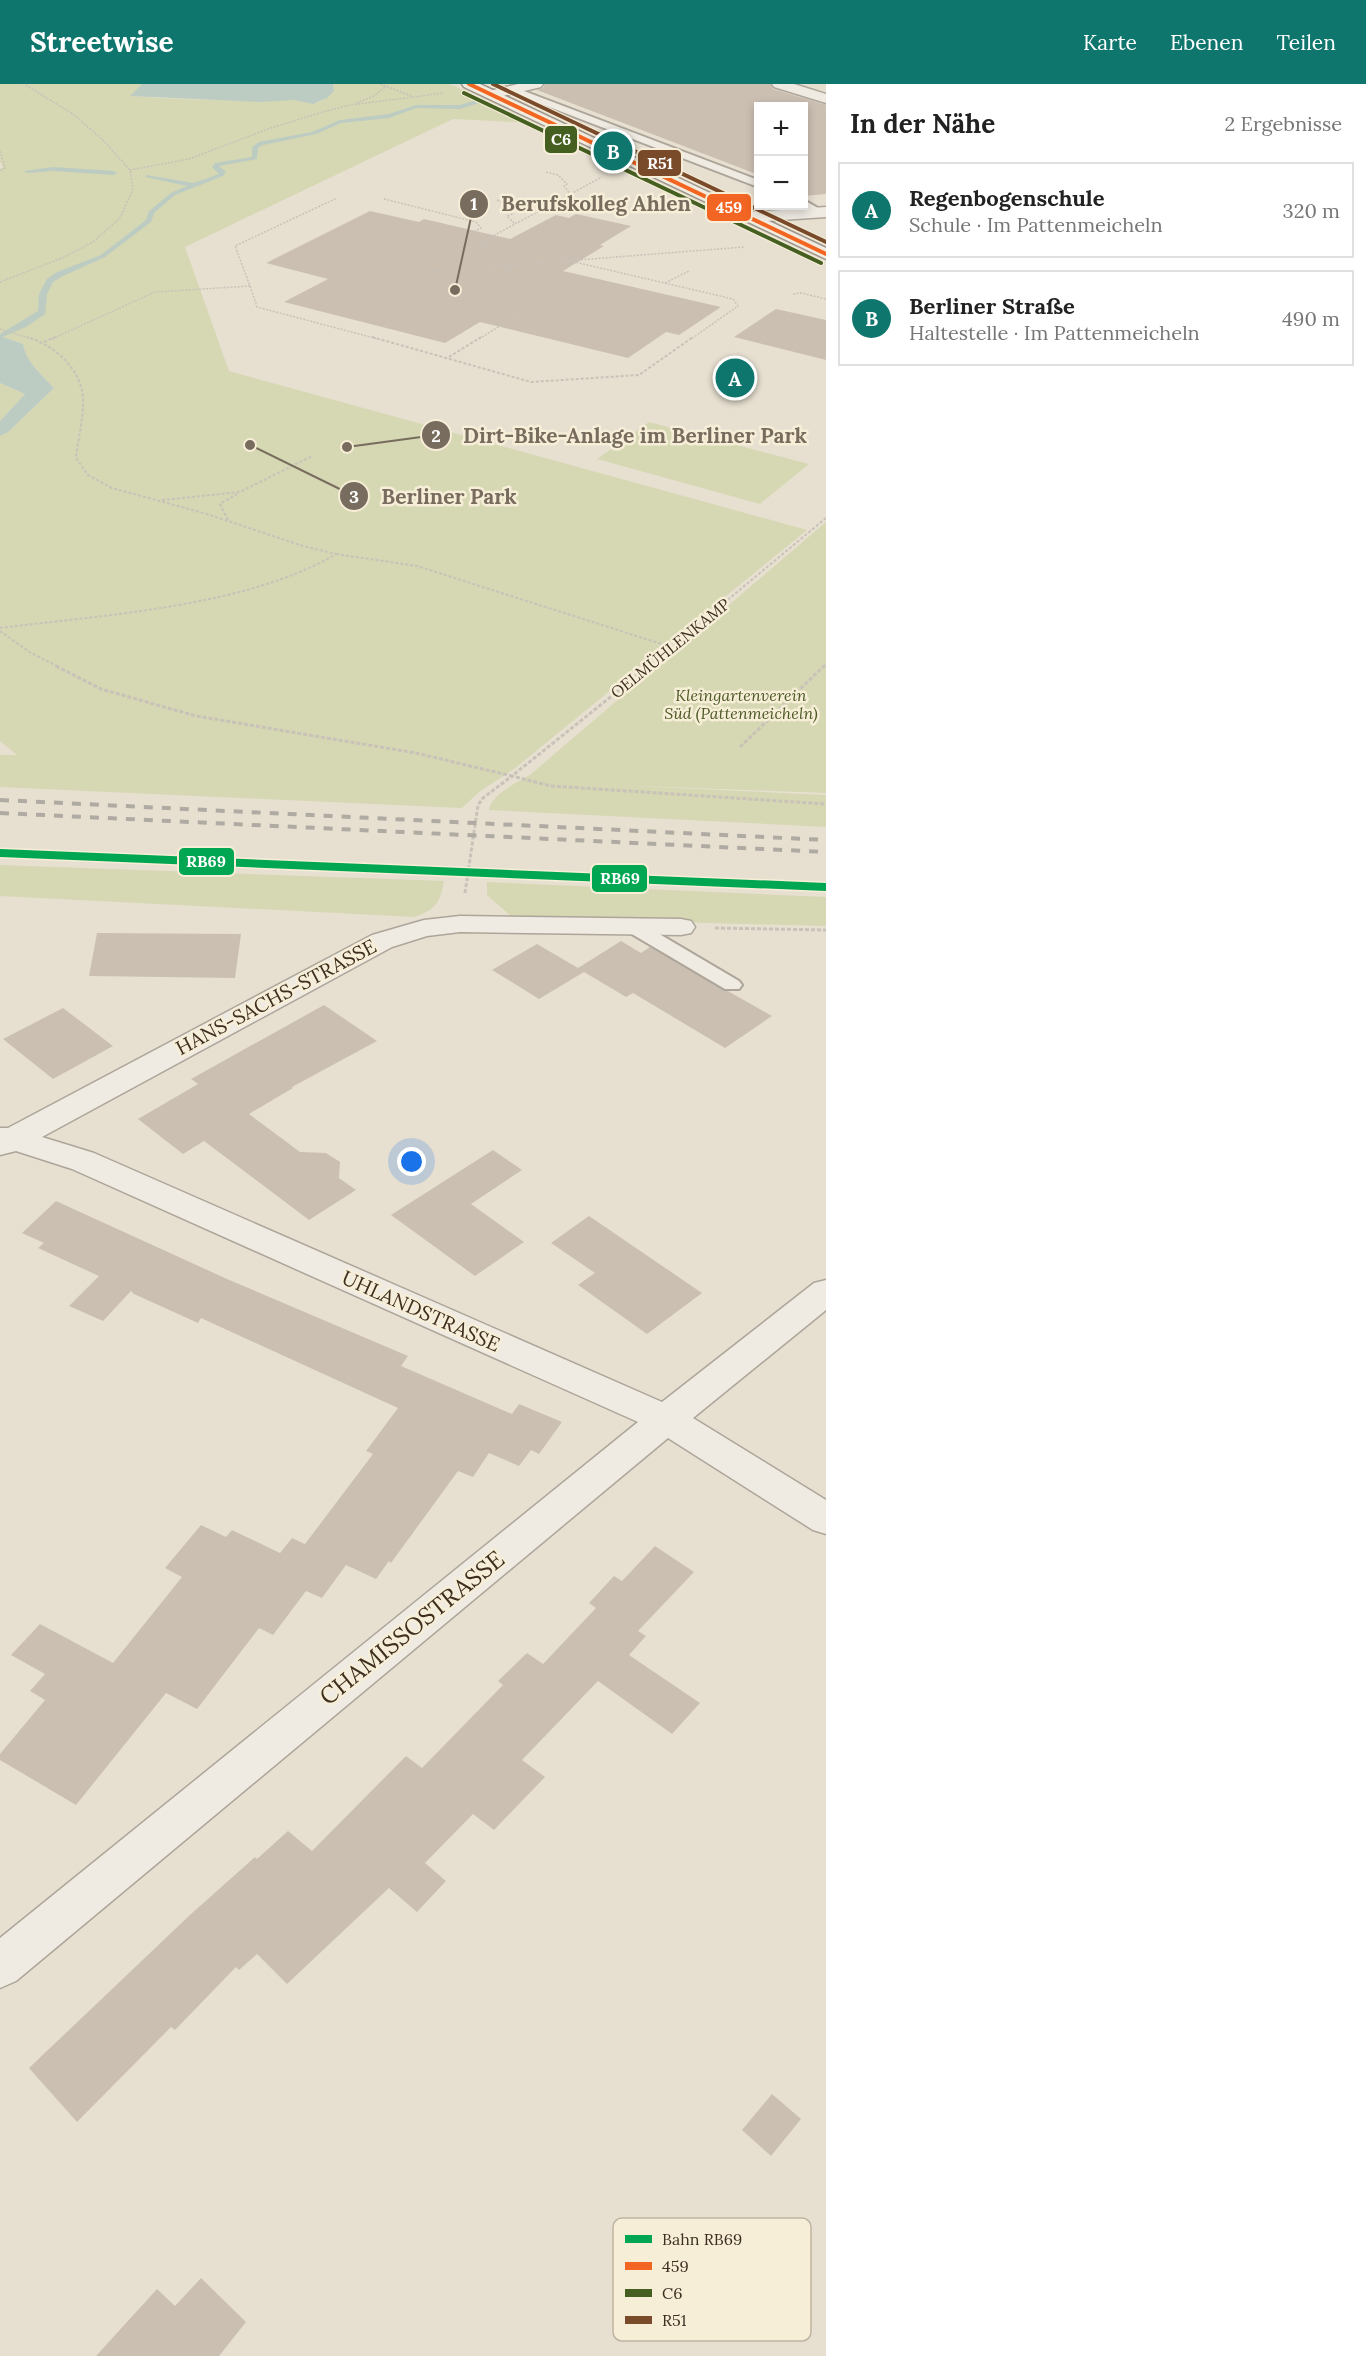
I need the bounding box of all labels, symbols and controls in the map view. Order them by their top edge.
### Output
text: Streetwise [30,24,174,60]
text: Karte [1083,29,1137,56]
text: Ebenen [1170,29,1243,56]
text: Teilen [1276,29,1336,56]
map controls [754,102,808,210]
button: + [754,102,808,156]
text: In der Nähe [850,107,995,140]
text: 2 Ergebnisse [1224,111,1342,136]
line badge: C6 [544,125,578,154]
pin: B [594,128,632,174]
text: C6 [551,129,571,149]
line badge: R51 [637,149,682,177]
text: R51 [647,153,673,173]
button: − [754,156,808,210]
callout: Berufskolleg Ahlen [459,184,703,223]
text: Regenbogenschule [909,184,1105,212]
text: Berufskolleg Ahlen [501,190,691,217]
text: 1 [470,192,478,215]
line badge: 459 [706,193,752,222]
text: 459 [716,197,742,217]
text: A [865,198,878,223]
text: 320 m [1283,198,1340,223]
text: Schule · Im Pattenmeicheln [909,212,1163,237]
text: Berliner Straße [909,292,1075,320]
text: B [865,306,878,331]
text: 490 m [1282,306,1340,331]
text: Haltestelle · Im Pattenmeicheln [909,320,1200,345]
pin: A [716,356,754,400]
callout: Dirt-Bike-Anlage im Berliner Park [421,416,819,455]
text: Dirt-Bike-Anlage im Berliner Park [463,422,807,449]
text: 2 [431,424,441,447]
callout: Berliner Park [339,477,528,516]
text: Berliner Park [381,483,517,510]
text: 3 [349,485,359,508]
street label: OELMÜHLENKAMP [606,594,734,702]
park label: Kleingartenverein Süd (Pattenmeicheln) [664,685,818,724]
line badge: RB69 [178,847,235,876]
text: RB69 [186,851,226,871]
line badge: RB69 [591,864,648,893]
text: RB69 [600,868,640,888]
street label: HANS-SACHS-STRASSE [171,933,380,1060]
your location [397,1147,426,1176]
street label: UHLANDSTRASSE [338,1264,504,1357]
street label: CHAMISSOSTRASSE [313,1543,511,1712]
legend [613,2218,811,2341]
text: Bahn RB69 [662,2229,742,2249]
text: 459 [662,2256,689,2276]
text: C6 [662,2283,682,2303]
text: R51 [662,2310,687,2330]

